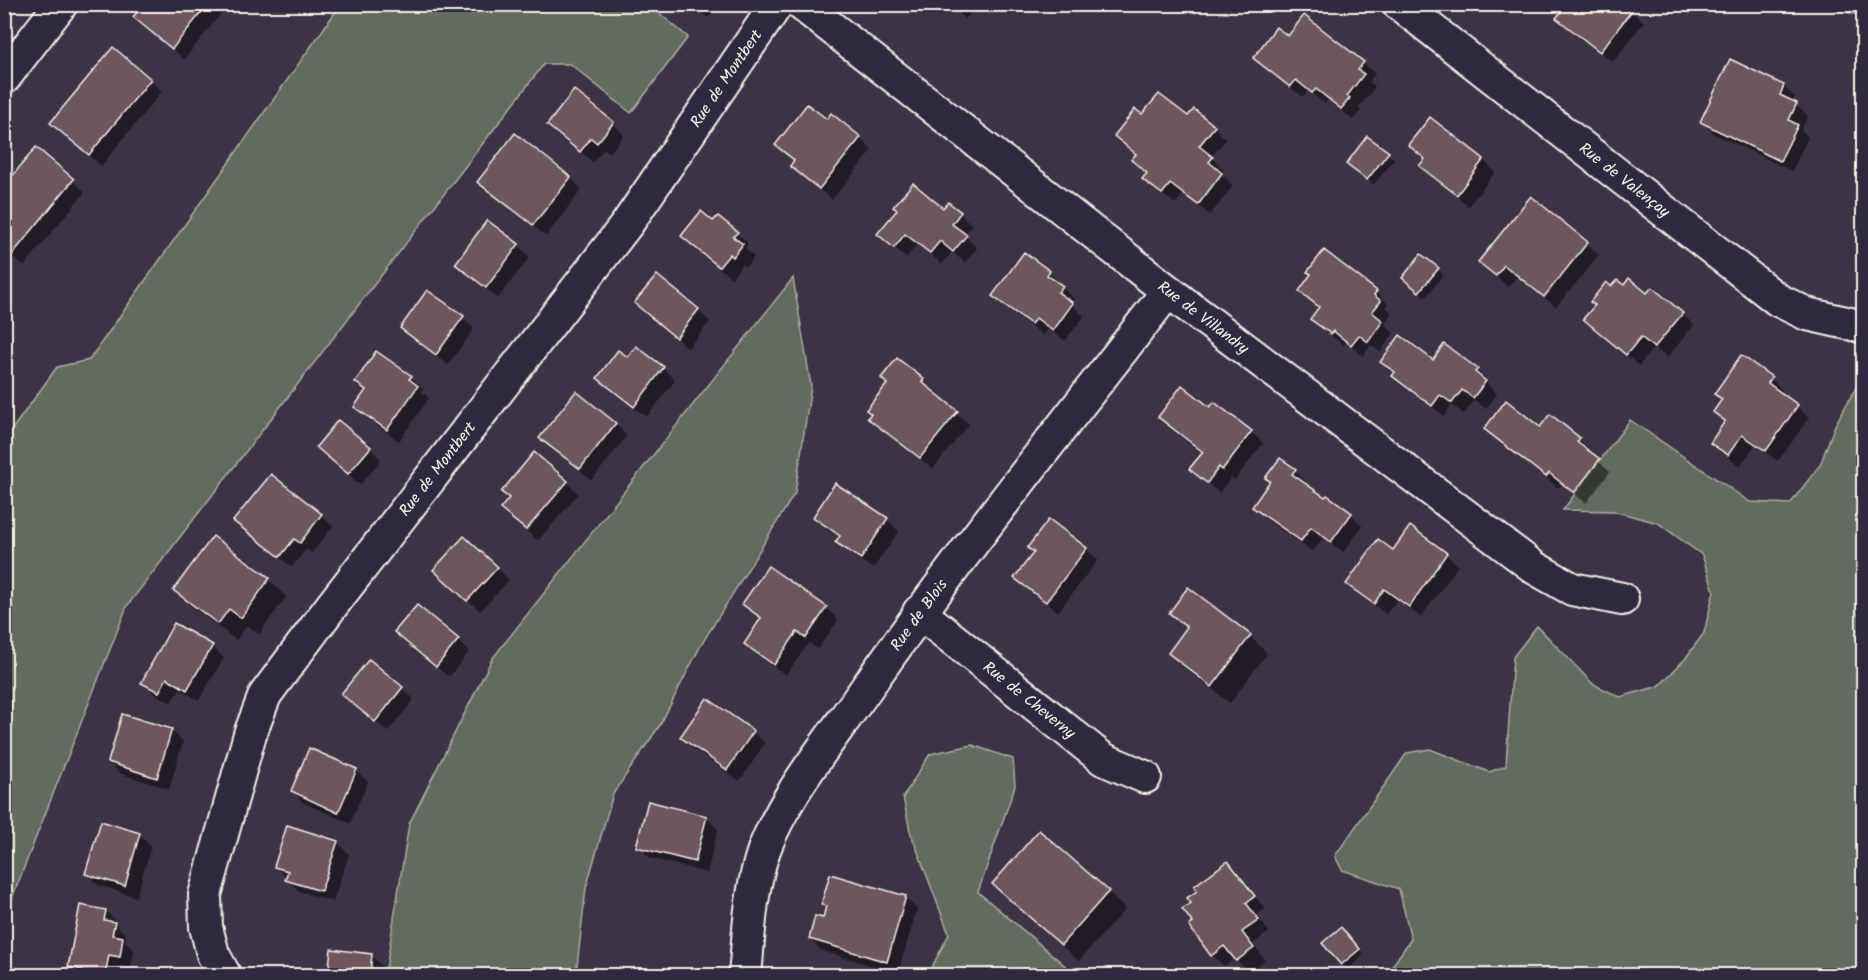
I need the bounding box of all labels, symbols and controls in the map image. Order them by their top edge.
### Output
street label: Rue de Montbert [684,24,769,133]
street label: Rue de Valençay [1573,136,1676,224]
street label: Rue de Villandry [1152,275,1255,361]
street label: Rue de Montbert [393,416,483,522]
street label: Rue de Blois [884,573,954,656]
street label: Rue de Cheverny [977,655,1081,745]

